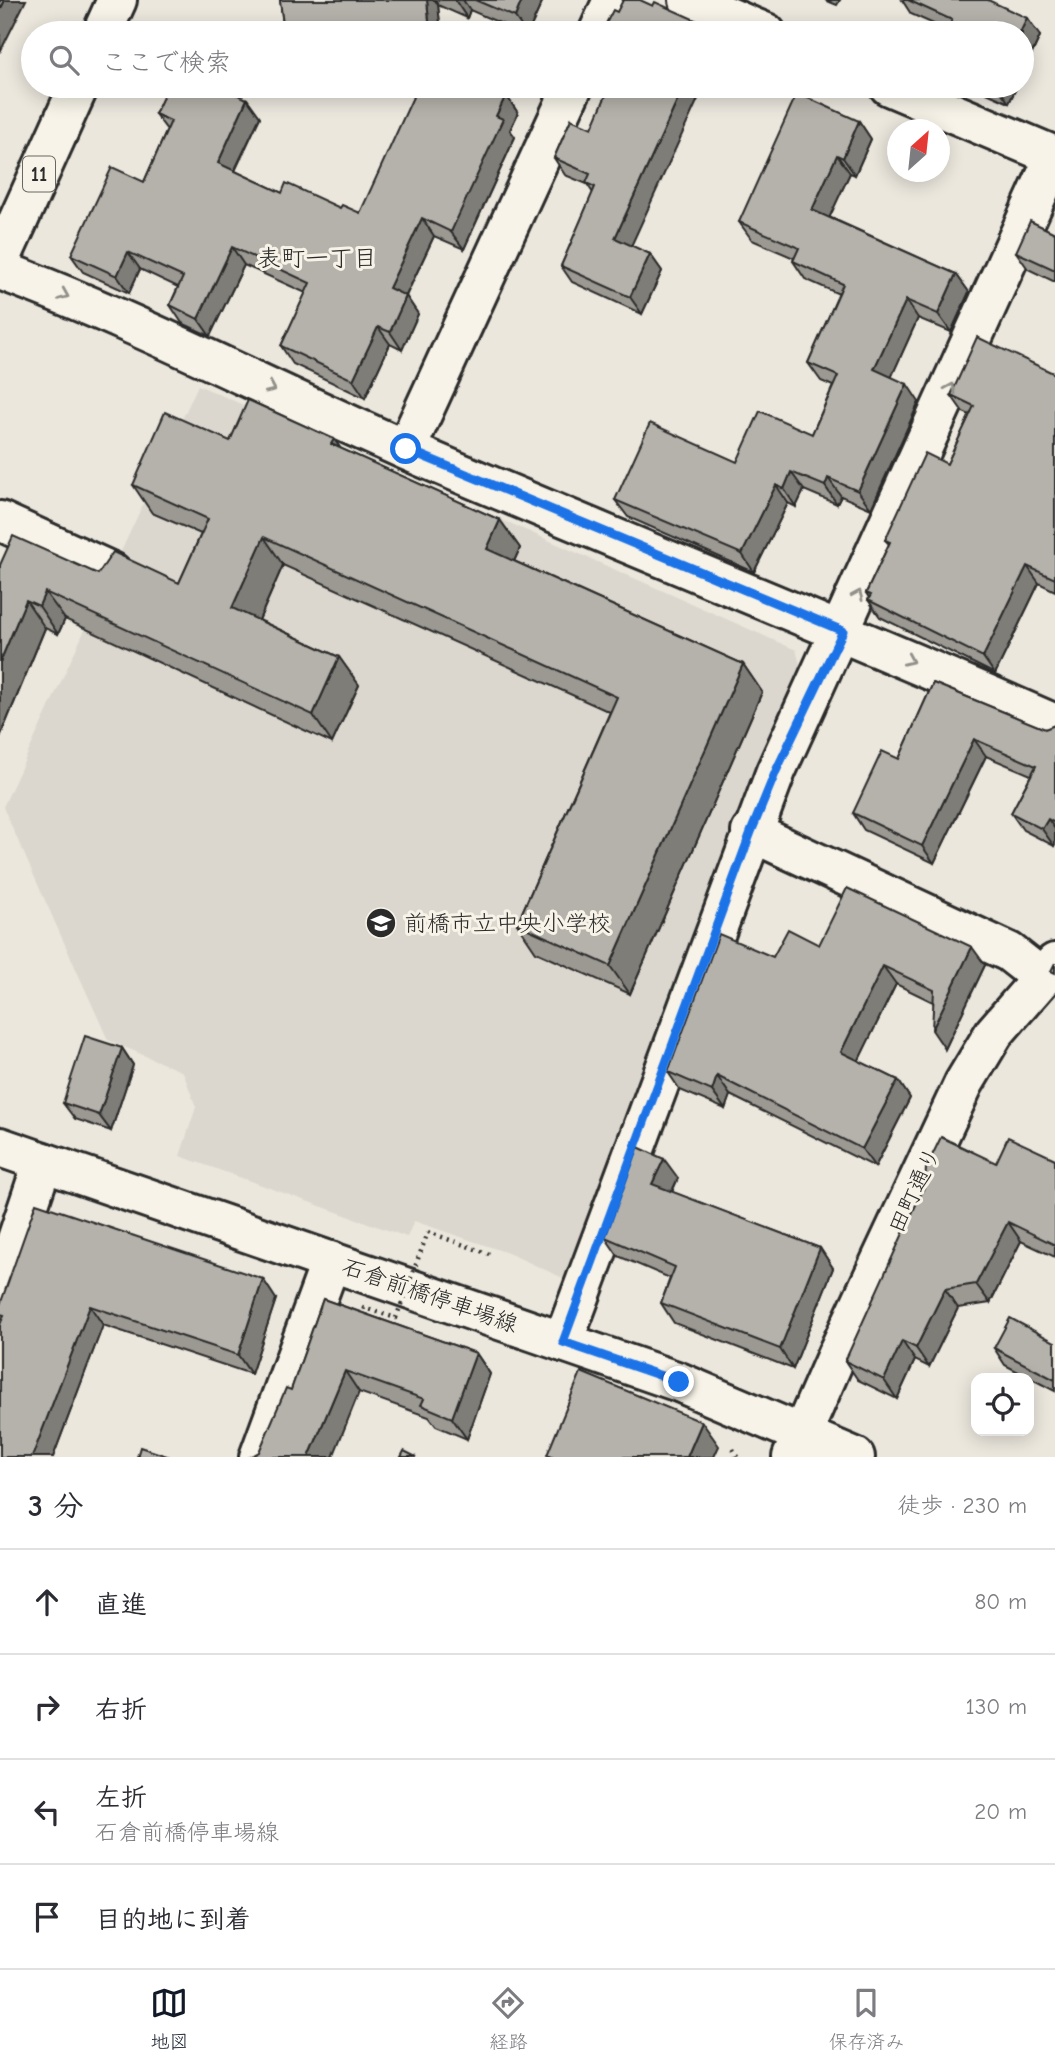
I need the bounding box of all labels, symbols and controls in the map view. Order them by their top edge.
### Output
search box [21,21,1034,98]
icon: search [45,41,83,79]
text: ここで検索 [101,48,231,78]
north arrow [887,119,950,182]
road number: 11 [23,156,55,192]
district label: 表町一丁目 [257,244,377,272]
one-way arrow [56,287,69,301]
one-way arrow [264,380,276,394]
one-way arrow [943,383,957,395]
route start [390,433,421,464]
one-way arrow [850,590,864,603]
one-way arrow [902,651,914,665]
school or university icon: 前橋市立中央小学校 [364,906,398,940]
place label: 前橋市立中央小学校 [404,910,611,937]
street label: 田町通り [883,1143,946,1238]
street label: 石倉前橋停車場線 [338,1253,521,1338]
route end [663,1366,694,1397]
map controls [971,1373,1034,1436]
button: locate [971,1373,1034,1436]
text: 3 分 [28,1489,83,1524]
text: 徒歩 · 230 m [897,1492,1027,1519]
icon: ahead [28,1583,66,1621]
text: 80 m [974,1588,1027,1615]
text: 直進 [95,1590,147,1620]
icon: right [28,1688,66,1726]
text: 130 m [966,1693,1027,1720]
text: 右折 [95,1695,147,1725]
text: 左折 [95,1783,147,1813]
icon: left [28,1793,66,1831]
text: 20 m [974,1798,1027,1825]
text: 石倉前橋停車場線 [95,1819,279,1846]
icon: arrive [28,1898,66,1936]
text: 目的地に到着 [95,1905,251,1935]
tab: 地図 [150,1984,189,2053]
tab: 経路 [489,1984,528,2053]
tab: 保存済み [828,1984,905,2053]

